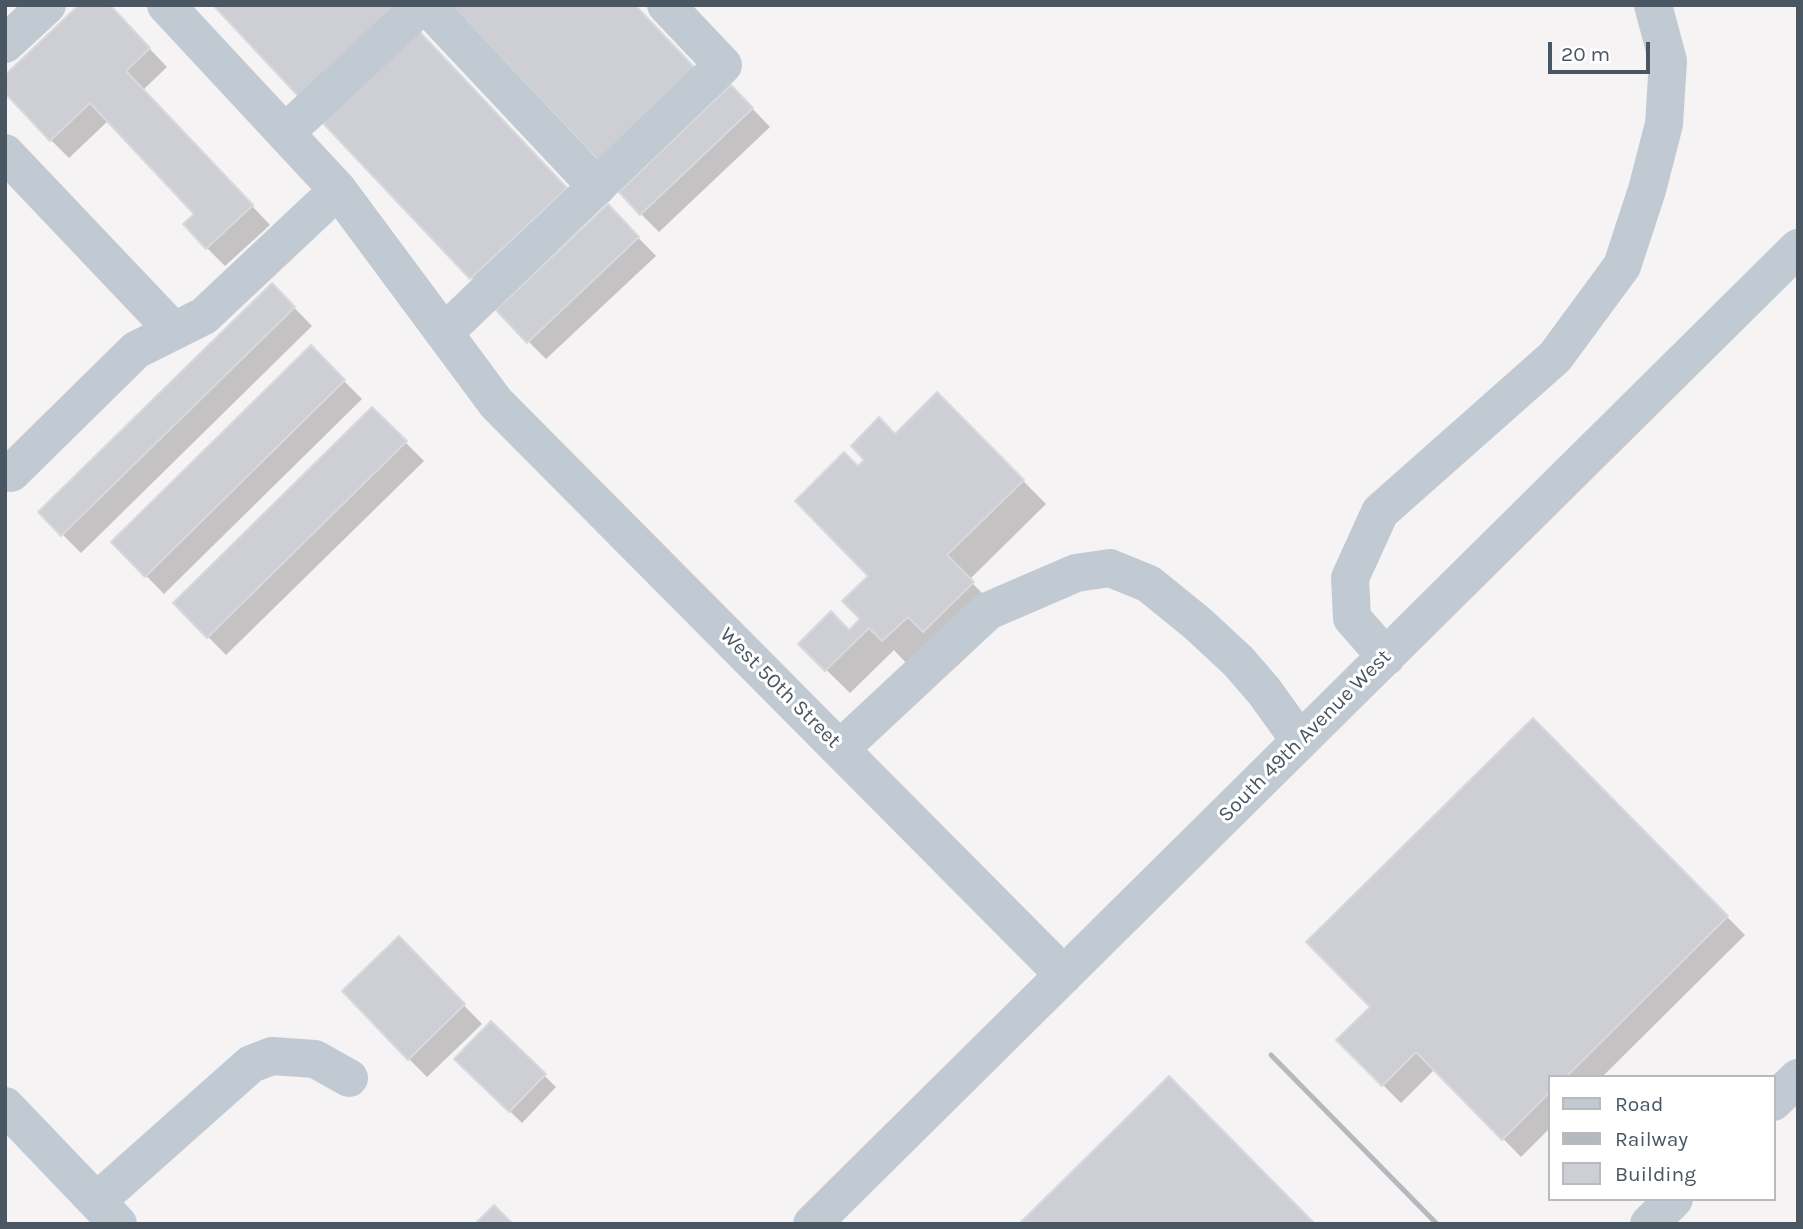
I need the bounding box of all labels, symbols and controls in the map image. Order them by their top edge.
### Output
scale bar [1551,28,1652,72]
text: 20 m [1561,42,1610,66]
street label: West 50th Street [714,622,846,754]
street label: South 49th Avenue West [1213,644,1397,828]
legend [1548,1075,1775,1201]
text: Road [1615,1092,1663,1116]
text: Railway [1615,1127,1688,1151]
text: Building [1615,1162,1696,1186]

